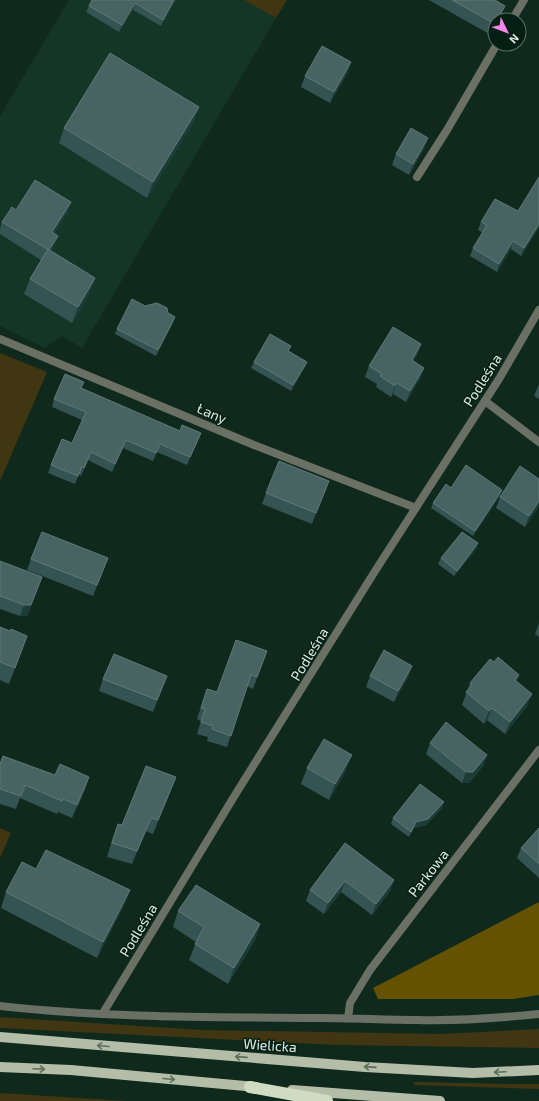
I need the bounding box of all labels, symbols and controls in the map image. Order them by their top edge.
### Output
north arrow [487,12,527,52]
text: N [507,32,522,47]
street label: Podleśna [459,351,505,409]
street label: Łany [195,399,230,427]
street label: Podleśna [287,624,331,684]
street label: Parkowa [404,846,452,900]
street label: Podleśna [116,900,160,960]
street label: Wielicka [243,1035,297,1055]
one-way arrow [97,1042,110,1050]
one-way arrow [235,1054,248,1061]
one-way arrow [364,1064,377,1071]
one-way arrow [32,1065,45,1072]
one-way arrow [494,1068,507,1076]
one-way arrow [162,1075,175,1083]

